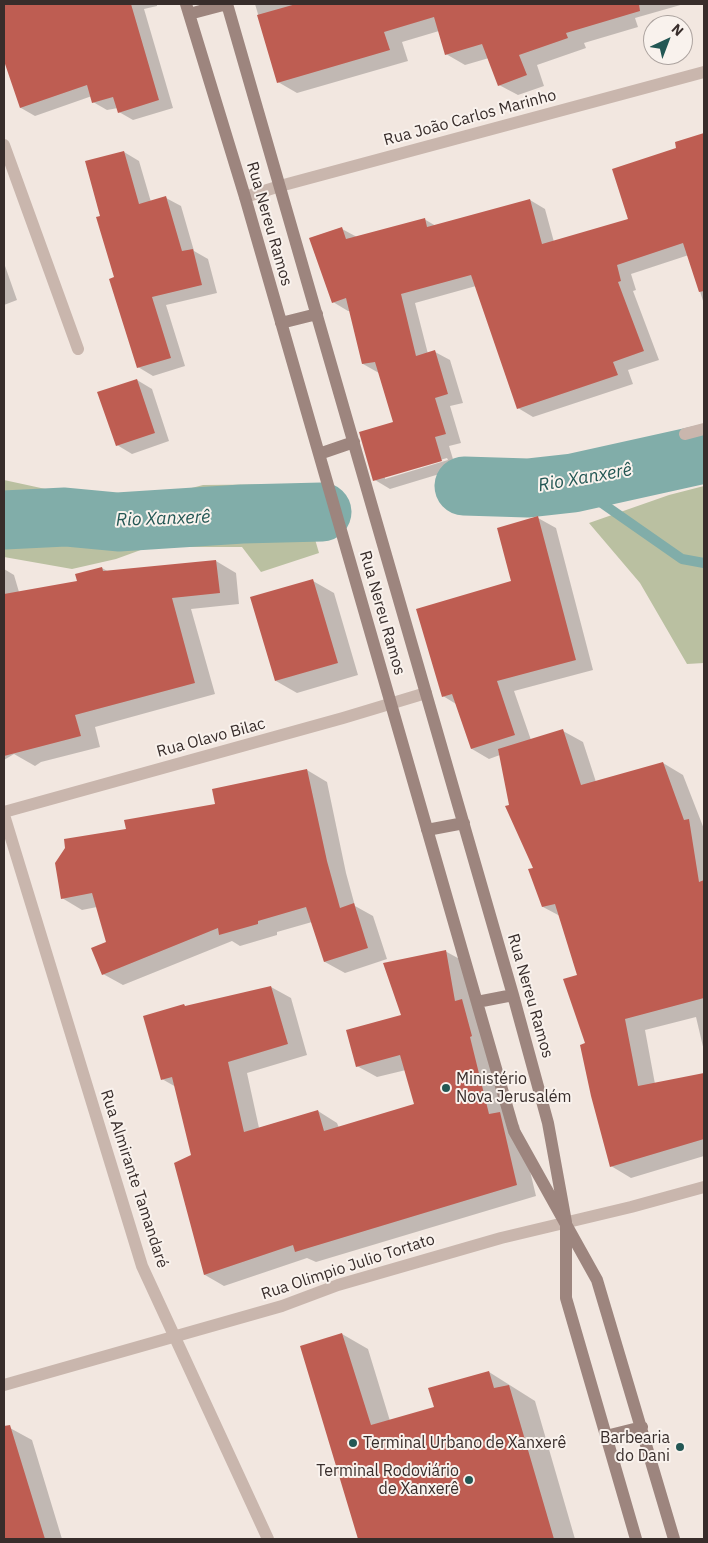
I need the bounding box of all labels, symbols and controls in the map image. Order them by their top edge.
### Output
north arrow [643,15,693,65]
text: N [668,20,687,40]
street label: Rua João Carlos Marinho [382,86,558,150]
street label: Rua Nereu Ramos [242,160,296,288]
water label: Rio Xanxerê [537,459,633,497]
water label: Rio Xanxerê [115,507,211,531]
street label: Rua Nereu Ramos [355,549,409,677]
street label: Rua Olavo Bilac [155,714,267,762]
street label: Rua Nereu Ramos [503,932,557,1060]
place label: Ministério Nova Jerusalém [456,1069,572,1107]
marker: Ministério Nova Jerusalém [440,1082,452,1094]
street label: Rua Almirante Tamandaré [96,1087,172,1271]
street label: Rua Olimpio Julio Tortato [259,1230,437,1304]
place label: Barbearia do Dani [600,1428,670,1466]
place label: Terminal Urbano de Xanxerê [363,1433,566,1453]
marker: Terminal Urbano de Xanxerê [347,1437,359,1449]
marker: Barbearia do Dani [674,1441,686,1453]
place label: Terminal Rodoviário de Xanxerê [316,1461,459,1499]
marker: Terminal Rodoviário de Xanxerê [463,1474,475,1486]

